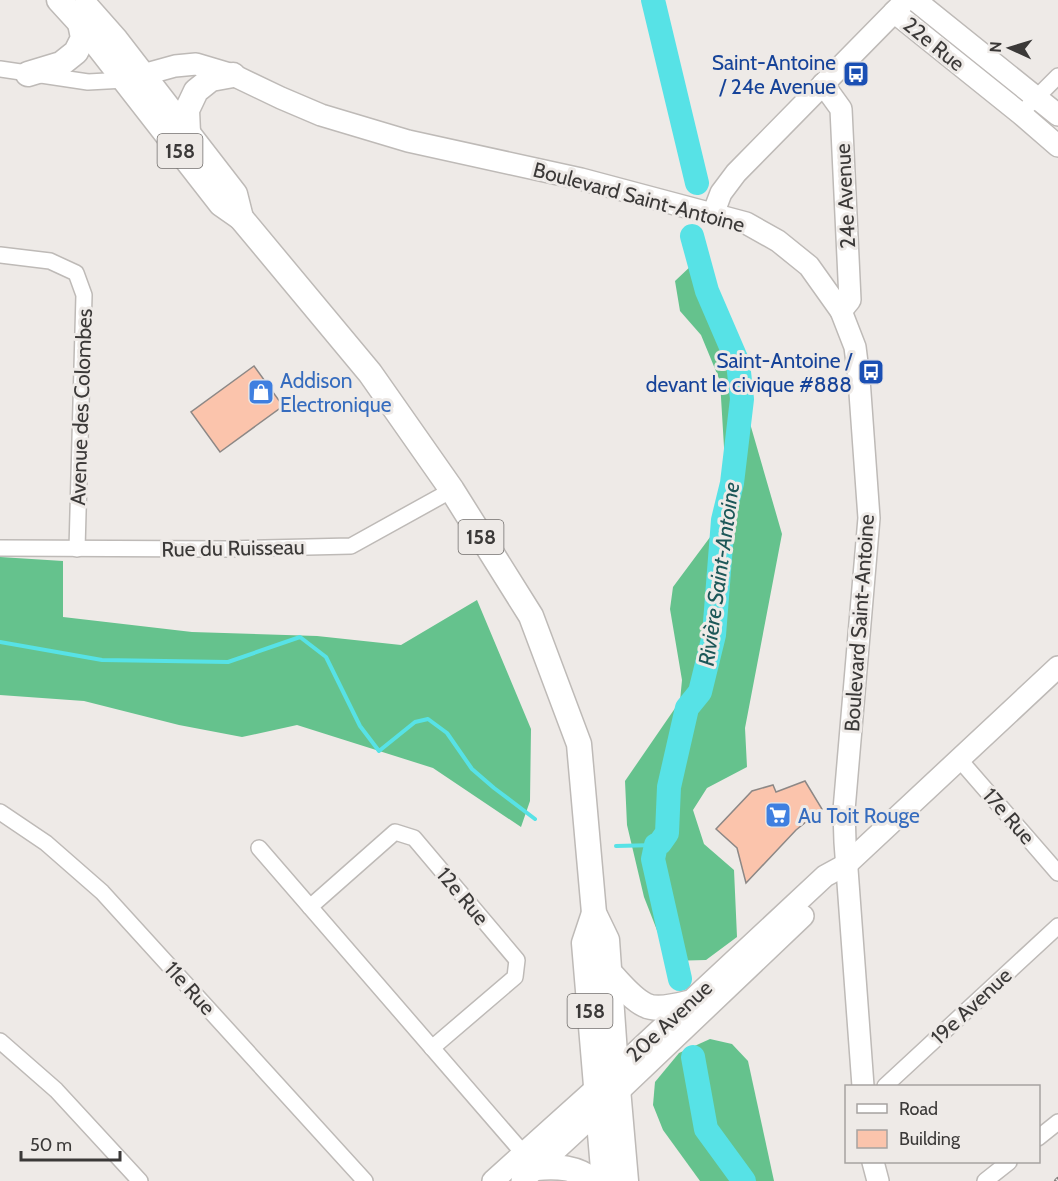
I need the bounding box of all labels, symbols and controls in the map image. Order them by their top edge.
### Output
street label: 22e Rue [898,12,970,76]
north arrow [980,18,1040,78]
text: N [986,41,1005,53]
place label: Saint-Antoine / 24e Avenue [712,50,836,99]
bus stop icon: Saint-Antoine / 24e Avenue [841,59,871,89]
road number: 158 [158,134,202,168]
street label: 24e Avenue [830,143,860,249]
street label: Boulevard Saint-Antoine [530,157,748,237]
street label: Avenue des Colombes [65,308,97,506]
place label: Saint-Antoine / devant le civique #888 [646,348,853,397]
bus stop icon: Saint-Antoine / devant le civique #888 [856,357,886,387]
place label: Addison Electronique [280,368,392,417]
shop icon: Addison Electronique [246,377,276,407]
water label: Rivière Saint-Antoine [693,480,745,668]
street label: Boulevard Saint-Antoine [839,513,879,733]
road number: 158 [458,520,504,554]
street label: Rue du Ruisseau [161,534,305,562]
street label: 17e Rue [978,783,1040,849]
supermarket icon: Au Toit Rouge [763,800,793,830]
place label: Au Toit Rouge [798,803,920,828]
street label: 12e Rue [432,862,494,930]
street label: 11e Rue [160,956,221,1020]
street label: 19e Avenue [926,962,1017,1050]
street label: 20e Avenue [621,975,717,1067]
road number: 158 [568,994,612,1028]
legend [845,1085,1040,1163]
text: Road [899,1098,938,1120]
scale bar [21,1124,120,1162]
text: Building [899,1128,961,1150]
text: 50 m [30,1134,72,1156]

